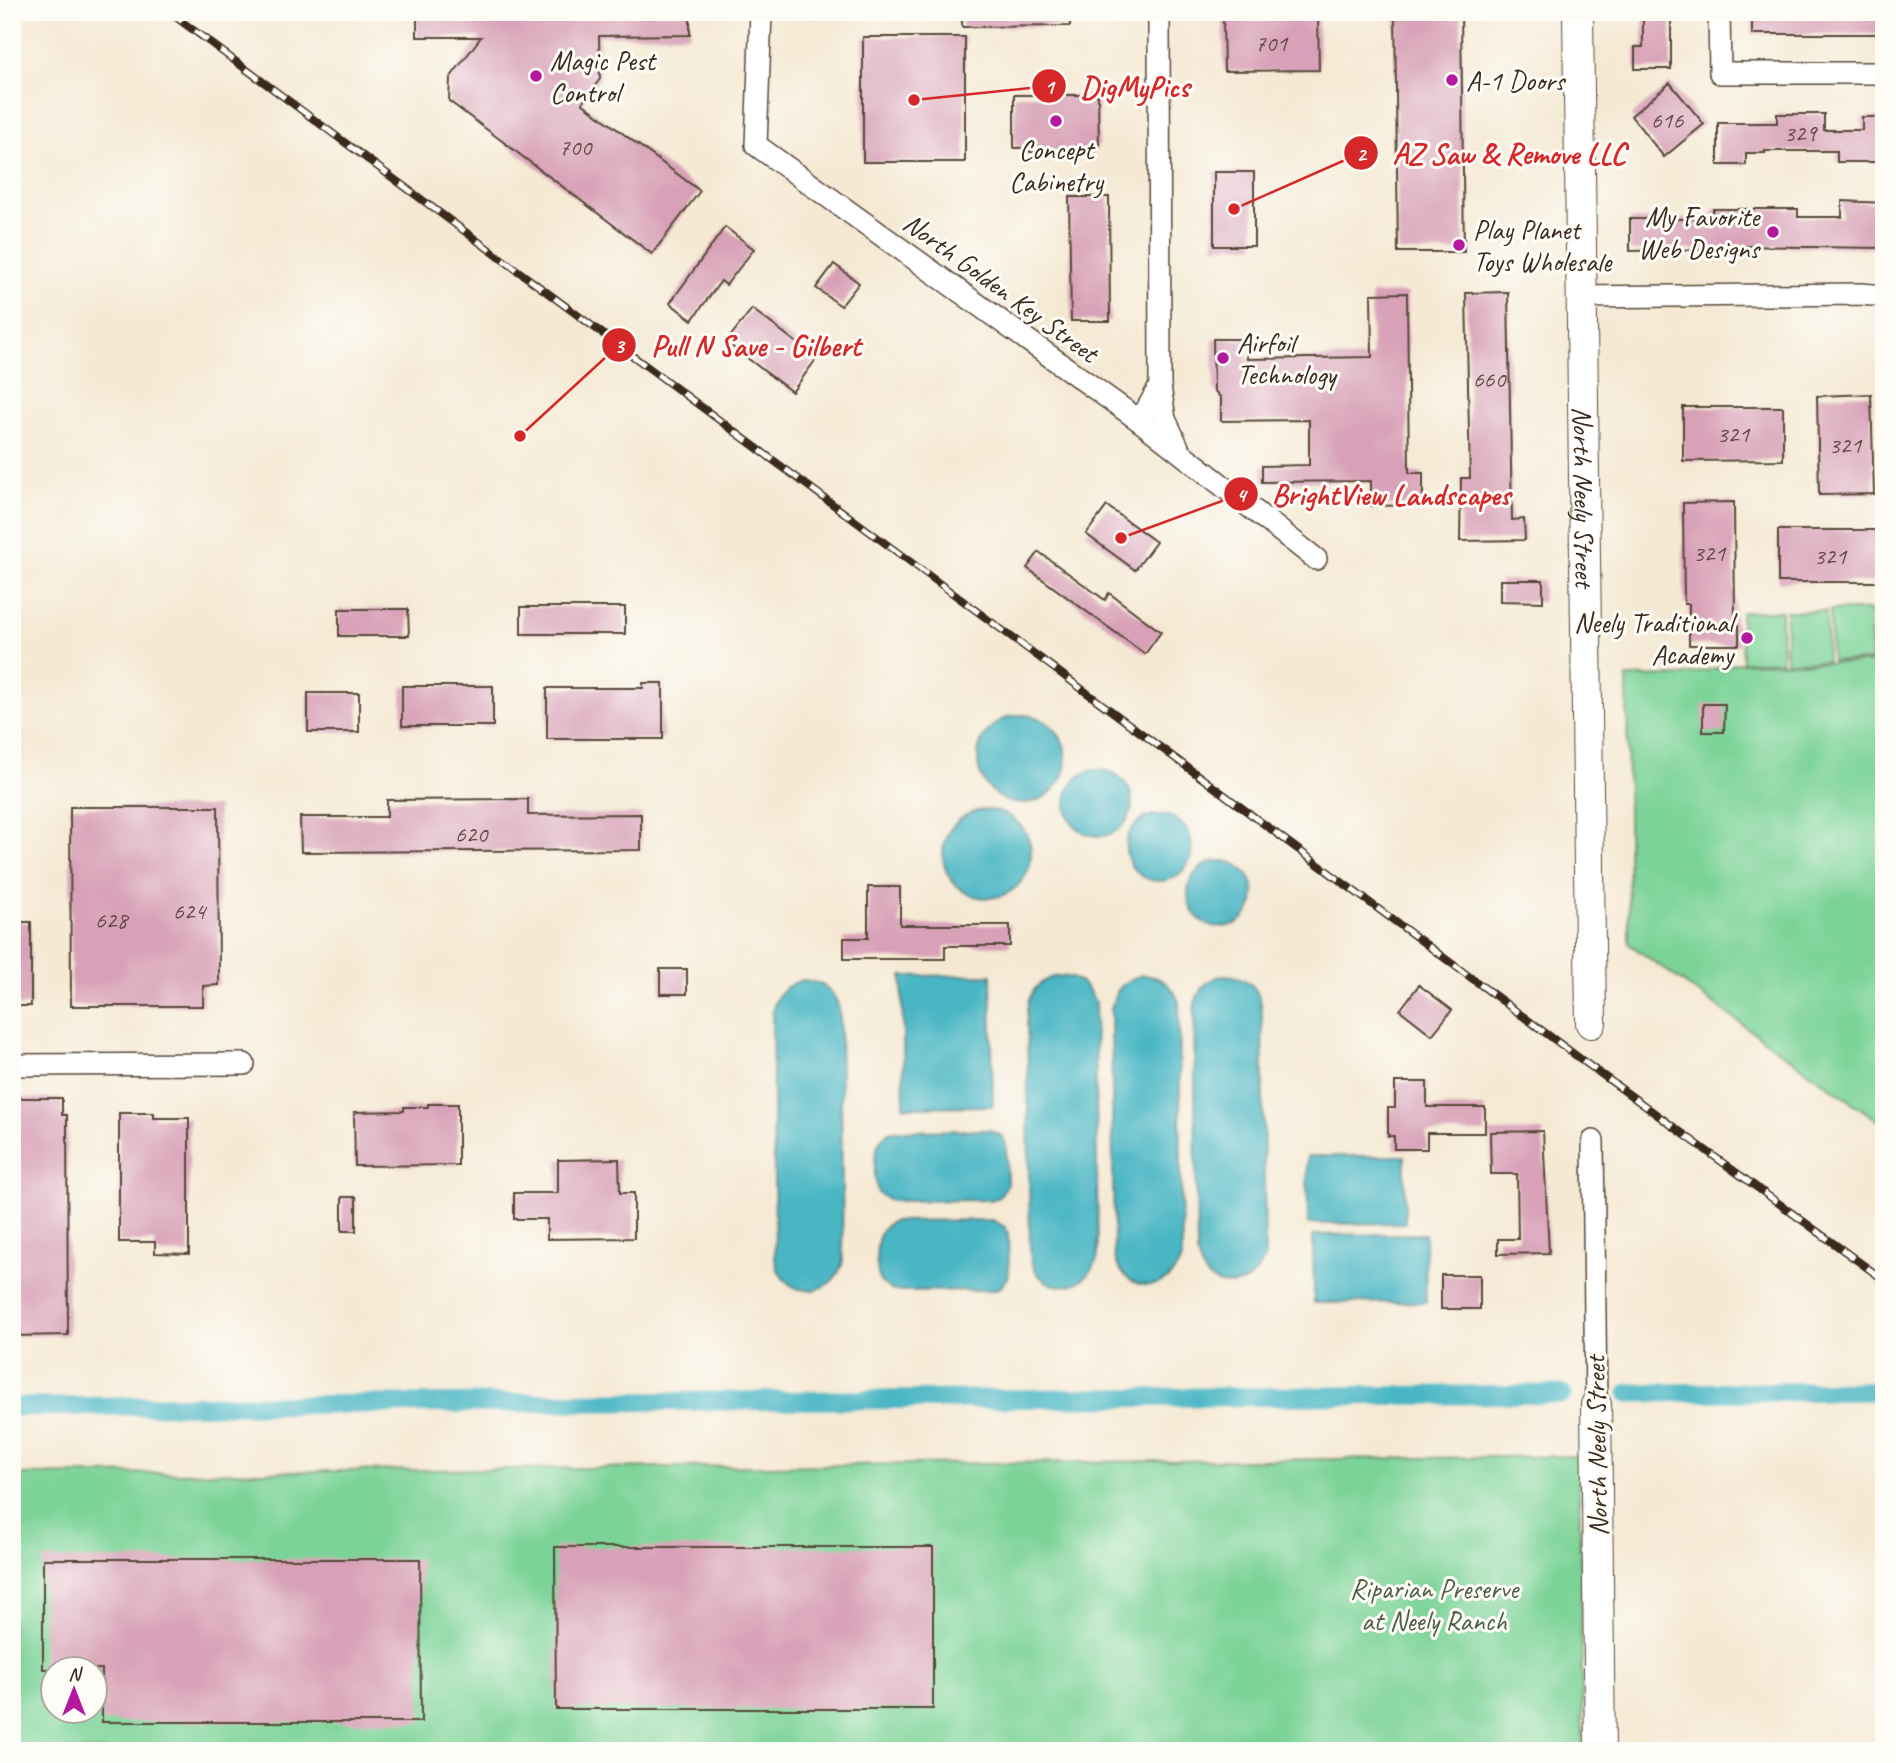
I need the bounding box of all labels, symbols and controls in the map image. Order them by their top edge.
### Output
house number: 701 [1255,28,1288,58]
place label: Magic Pest Control [550,43,657,110]
callout: DigMyPics [1031,61,1203,112]
place label: A-1 Doors [1466,63,1567,98]
marker: Magic Pest Control [528,68,544,84]
text: DigMyPics [1081,68,1193,107]
marker: A-1 Doors [1444,72,1460,88]
text: 1 [1044,74,1056,100]
house number: 616 [1651,105,1684,135]
marker: Concept Cabinetry [1048,113,1064,129]
house number: 329 [1784,118,1818,148]
callout: AZ Saw & Remove LLC [1344,128,1640,179]
house number: 700 [559,132,593,162]
place label: Concept Cabinetry [1009,132,1105,199]
text: AZ Saw & Remove LLC [1392,135,1630,173]
text: 2 [1356,141,1368,167]
place label: My Favorite Web Designs [1638,199,1761,266]
street label: North Golden Key Street [896,205,1107,371]
place label: Play Planet Toys Wholesale [1473,212,1613,279]
marker: My Favorite Web Designs [1765,224,1781,240]
marker: Play Planet Toys Wholesale [1451,237,1467,253]
callout: Pull N Save - Gilbert [602,320,875,371]
place label: Airfoil Technology [1237,325,1338,392]
text: Pull N Save - Gilbert [651,327,864,365]
text: 3 [614,333,626,359]
marker: Airfoil Technology [1215,350,1231,366]
house number: 660 [1473,364,1507,394]
street label: North Neely Street [1565,406,1602,590]
house number: 321 [1717,419,1750,449]
house number: 321 [1829,430,1862,460]
callout: BrightView Landscapes [1223,469,1524,520]
text: BrightView Landscapes [1272,476,1514,514]
text: 4 [1236,482,1248,508]
house number: 321 [1693,538,1726,568]
house number: 321 [1814,541,1847,571]
place label: Neely Traditional Academy [1574,605,1738,672]
marker: Neely Traditional Academy [1739,630,1755,646]
house number: 620 [455,819,489,849]
house number: 624 [173,896,207,926]
house number: 628 [95,905,129,935]
street label: North Neely Street [1577,1353,1616,1537]
park label: Riparian Preserve at Neely Ranch [1350,1571,1520,1638]
north arrow [38,1654,108,1724]
text: N [68,1662,83,1686]

